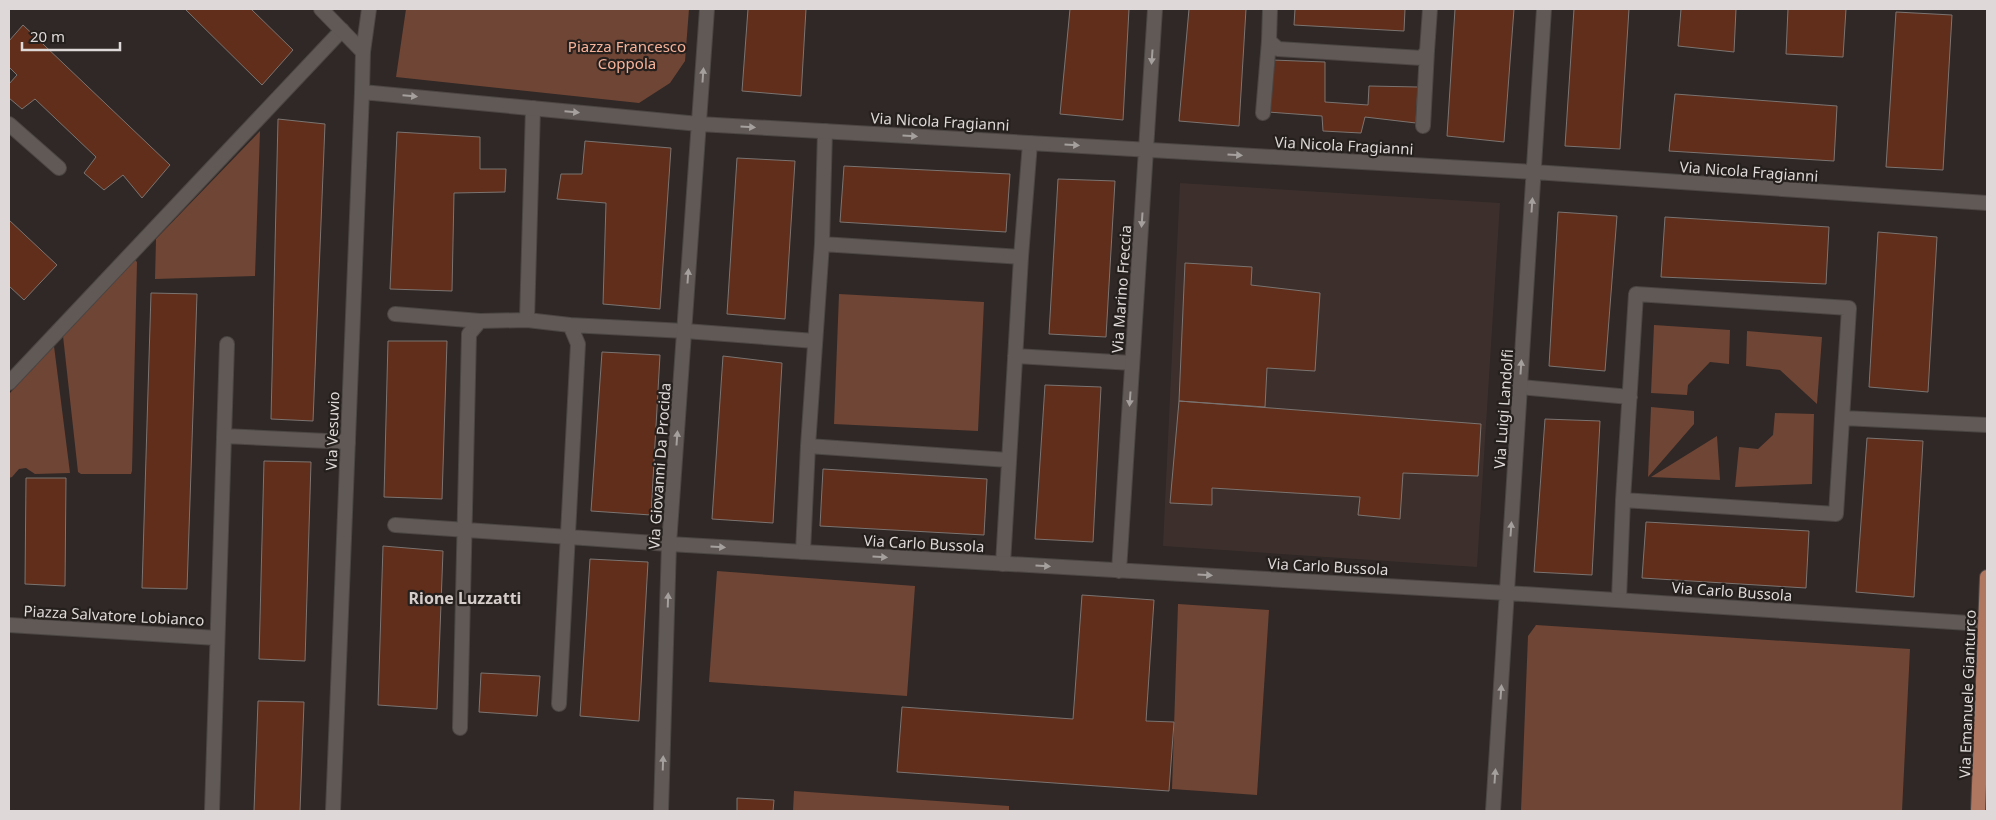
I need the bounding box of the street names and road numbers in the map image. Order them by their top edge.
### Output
street label: Via Nicola Fragianni [870,107,1010,135]
street label: Via Nicola Fragianni [1274,131,1414,159]
street label: Via Nicola Fragianni [1679,156,1819,186]
street label: Via Marino Freccia [1107,224,1135,354]
street label: Via Luigi Landolfi [1489,348,1517,470]
street label: Via Giovanni Da Procida [643,382,675,550]
street label: Via Vesuvio [321,391,343,471]
street label: Via Carlo Bussola [863,530,985,556]
street label: Via Carlo Bussola [1267,553,1389,579]
street label: Via Carlo Bussola [1671,577,1793,605]
street label: Piazza Salvatore Lobianco [23,600,205,630]
street label: Via Emanuele Gianturco [1954,609,1980,779]

